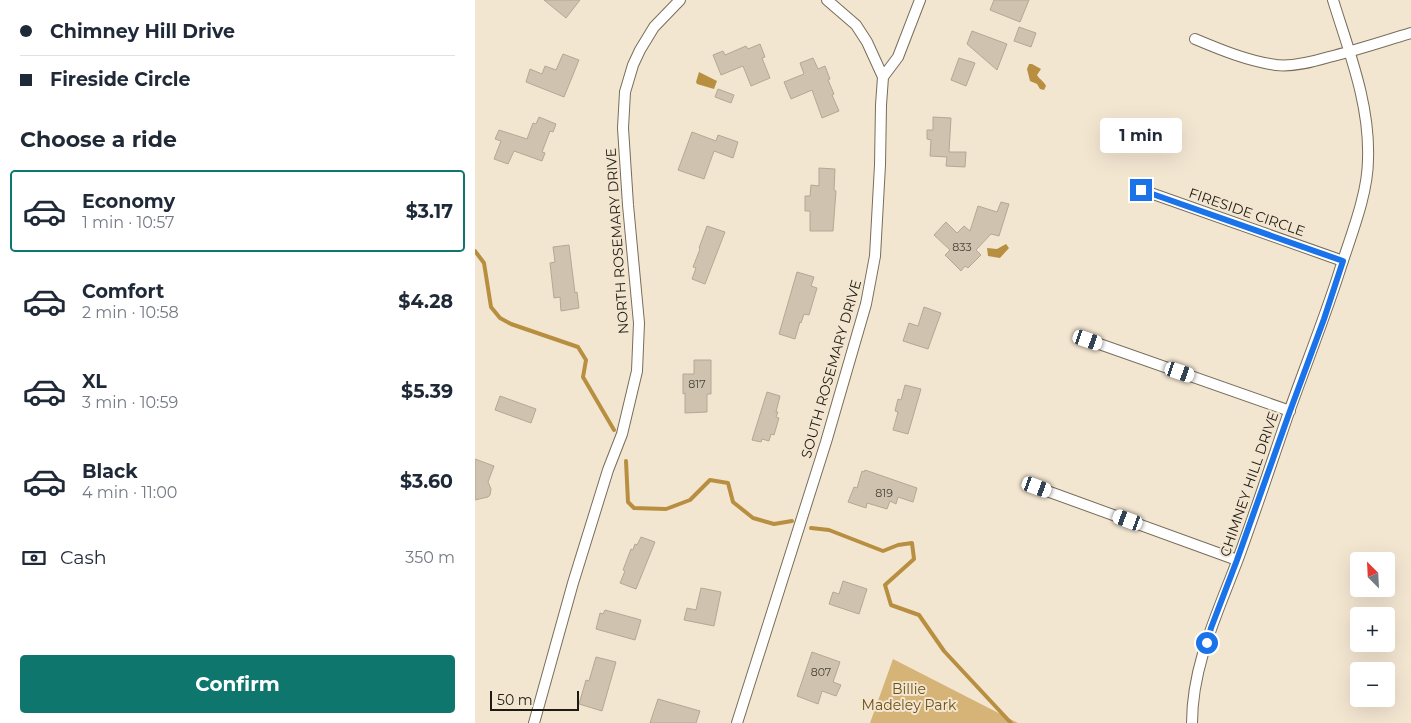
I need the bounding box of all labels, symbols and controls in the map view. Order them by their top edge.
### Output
text: Chimney Hill Drive [50,20,235,43]
text: Fireside Circle [50,68,191,91]
callout: 1 min [1100,118,1182,152]
text: Choose a ride [20,126,177,153]
text: 1 min [1119,126,1163,145]
street label: NORTH ROSEMARY DRIVE [602,147,632,335]
route end [1130,179,1152,201]
street label: FIRESIDE CIRCLE [1186,184,1308,240]
icon: car [22,189,67,234]
text: Economy [82,190,175,213]
text: $3.17 [406,200,453,223]
text: 1 min · 10:57 [82,213,175,232]
house number: 833 [952,240,972,254]
street label: SOUTH ROSEMARY DRIVE [797,278,865,460]
icon: car [22,279,67,324]
text: Comfort [82,280,164,303]
text: $4.28 [398,290,453,313]
text: 2 min · 10:58 [82,303,179,322]
car [1071,328,1104,352]
car [1163,360,1196,384]
icon: car [22,369,67,414]
text: XL [82,370,107,393]
house number: 817 [688,377,706,391]
text: $5.39 [401,380,453,403]
text: 3 min · 10:59 [82,393,178,412]
street label: CHIMNEY HILL DRIVE [1216,409,1282,559]
icon: car [22,459,67,504]
text: Black [82,460,138,483]
text: $3.60 [400,470,453,493]
car [1020,475,1053,499]
text: 4 min · 11:00 [82,483,177,502]
house number: 819 [875,486,893,500]
car [1111,508,1144,532]
icon: cash [20,544,48,572]
text: Cash [60,546,107,569]
text: 350 m [405,548,455,567]
north arrow [1350,552,1395,598]
map controls [1350,552,1395,707]
button: + [1350,607,1395,652]
route start [1196,632,1218,654]
button: Confirm [20,655,455,713]
button: − [1350,662,1395,707]
house number: 807 [811,665,831,679]
park label: Billie Madeley Park [862,680,957,714]
scale bar [490,688,579,711]
text: 50 m [497,691,533,709]

